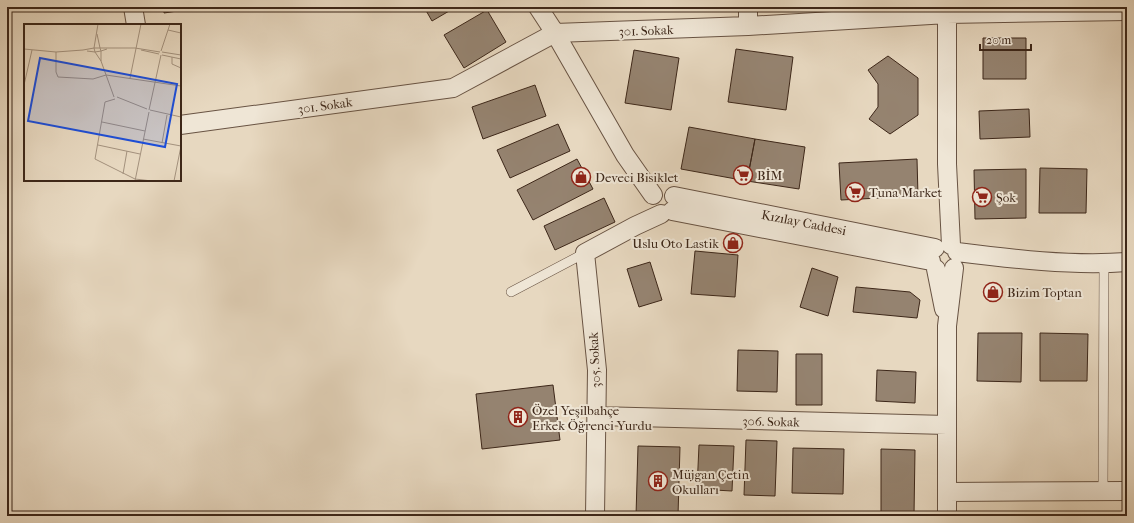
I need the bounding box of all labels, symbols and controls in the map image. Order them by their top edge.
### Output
street label: 301. Sokak [618,22,674,39]
inset map [24,24,181,181]
scale bar [980,26,1031,52]
text: 20 m [986,33,1011,47]
street label: 301. Sokak [297,94,354,117]
supermarket icon: BİM [732,164,754,186]
shop icon: Deveci Bisiklet [570,166,592,188]
place label: BİM [757,168,783,183]
place label: Deveci Bisiklet [595,170,679,185]
supermarket icon: Tuna Market [844,181,866,203]
place label: Tuna Market [869,185,942,200]
supermarket icon: Şok [971,186,993,208]
place label: Şok [996,190,1016,205]
street label: Kızılay Caddesi [760,207,848,238]
shop icon: Uslu Oto Lastik [722,232,744,254]
place label: Uslu Oto Lastik [632,236,719,251]
shop icon: Bizim Toptan [982,281,1004,303]
place label: Bizim Toptan [1007,285,1082,300]
street label: 305. Sokak [586,331,603,388]
place label: Özel Yeşilbahçe Erkek Öğrenci Yurdu [532,403,652,433]
building icon: Özel Yeşilbahçe Erkek Öğrenci Yurdu [507,406,529,428]
street label: 306. Sokak [742,413,800,430]
place label: Müjgan Çetin Okulları [672,467,749,497]
building icon: Müjgan Çetin Okulları [647,470,669,492]

